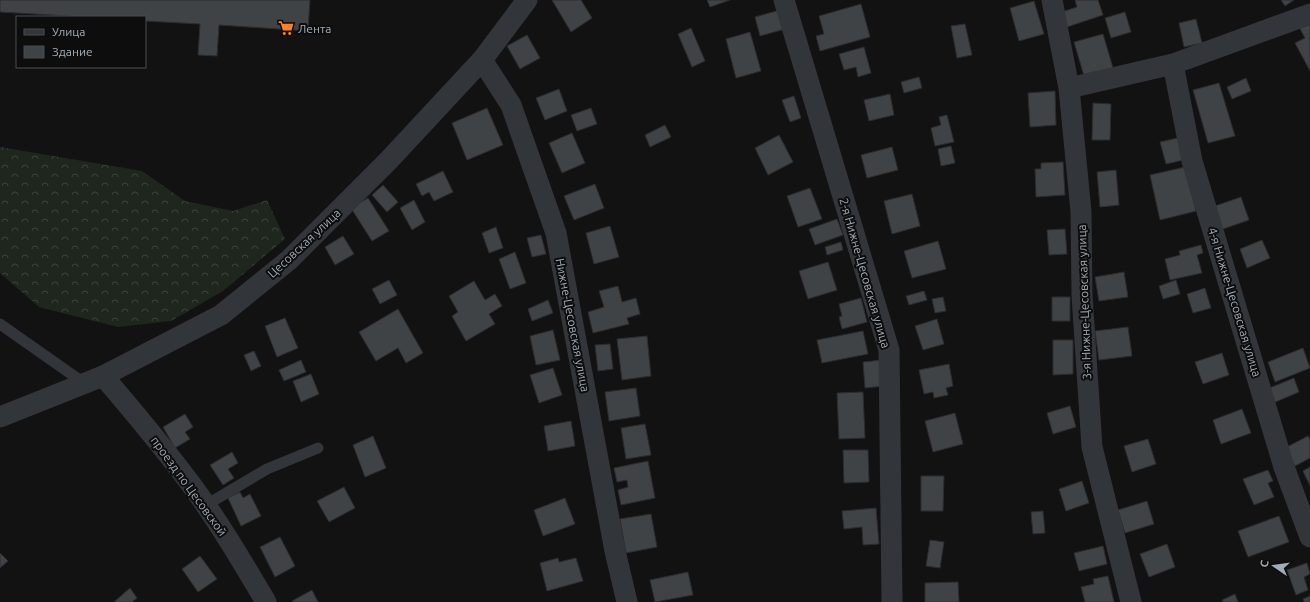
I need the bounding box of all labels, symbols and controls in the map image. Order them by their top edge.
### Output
legend [16,16,146,68]
supermarket icon: Лента [277,19,295,37]
place label: Лента [298,22,331,35]
text: Улица [52,25,85,38]
text: Здание [52,45,93,58]
street label: 2-я Нижне-Цесовская улица [837,197,893,349]
street label: Цесовская улица [265,206,343,280]
street label: 3-я Нижне-Цесовская улица [1075,224,1093,380]
street label: 4-я Нижне-Цесовская улица [1206,226,1264,378]
street label: Нижне-Цесовская улица [554,257,592,393]
street label: проезд по Цесовской [149,434,229,538]
north arrow [1254,546,1294,586]
text: С [1258,559,1271,569]

